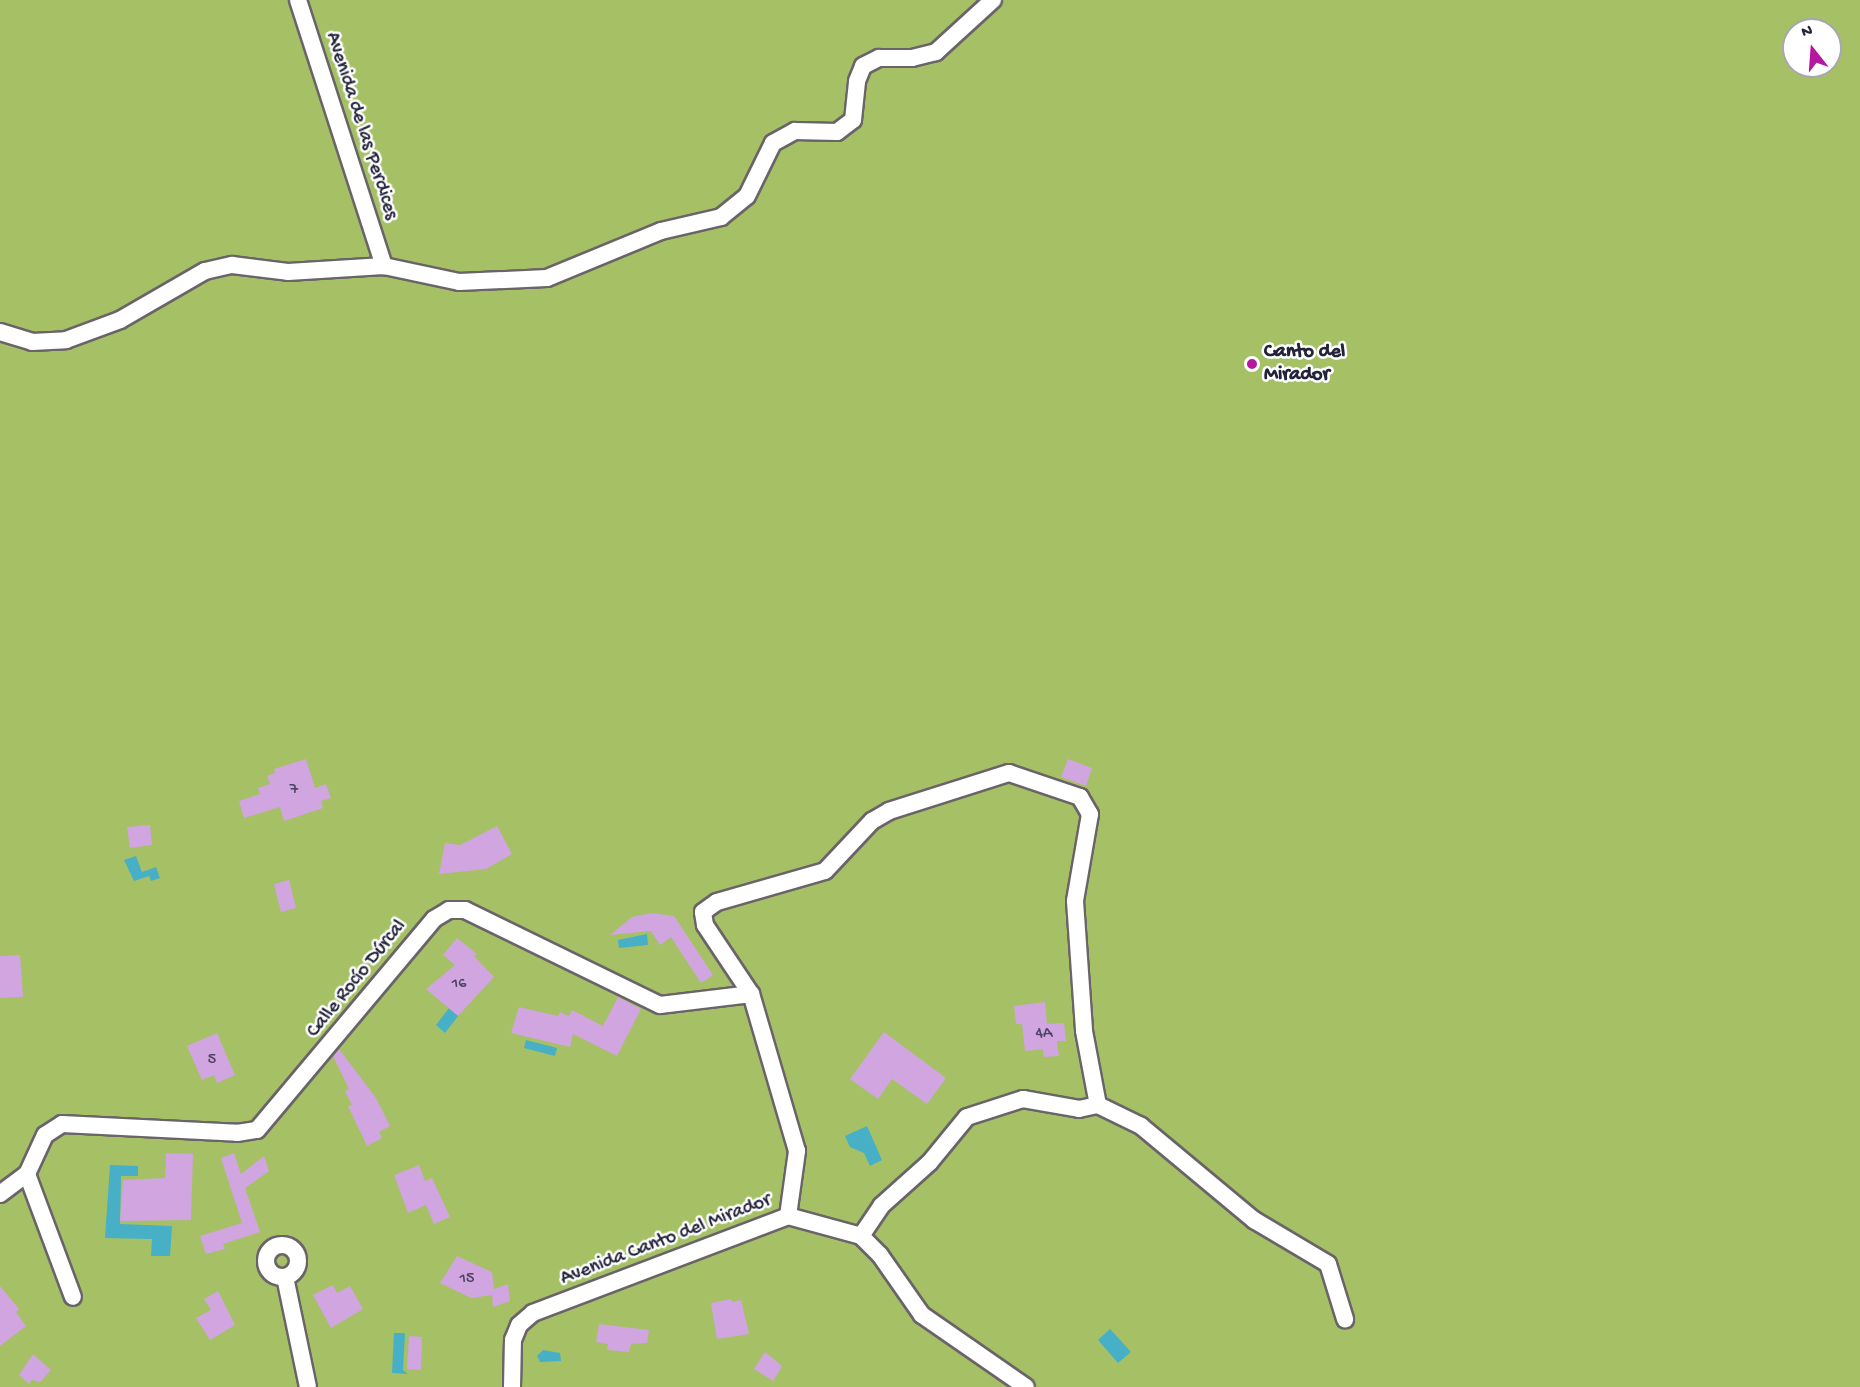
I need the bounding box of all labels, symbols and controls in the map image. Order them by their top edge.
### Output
north arrow [1782,18,1842,78]
text: N [1799,22,1815,43]
street label: Avenida de las Perdices [319,29,403,223]
place label: Canto del Mirador [1264,340,1345,387]
marker: Canto del Mirador [1245,357,1259,371]
house number: 7 [290,781,298,801]
street label: Calle Rocío Dúrcal [302,915,412,1043]
house number: 16 [452,975,466,995]
house number: 4A [1035,1025,1053,1045]
house number: 5 [208,1051,216,1071]
street label: Avenida Canto del Mirador [557,1189,775,1291]
house number: 15 [460,1270,474,1290]

